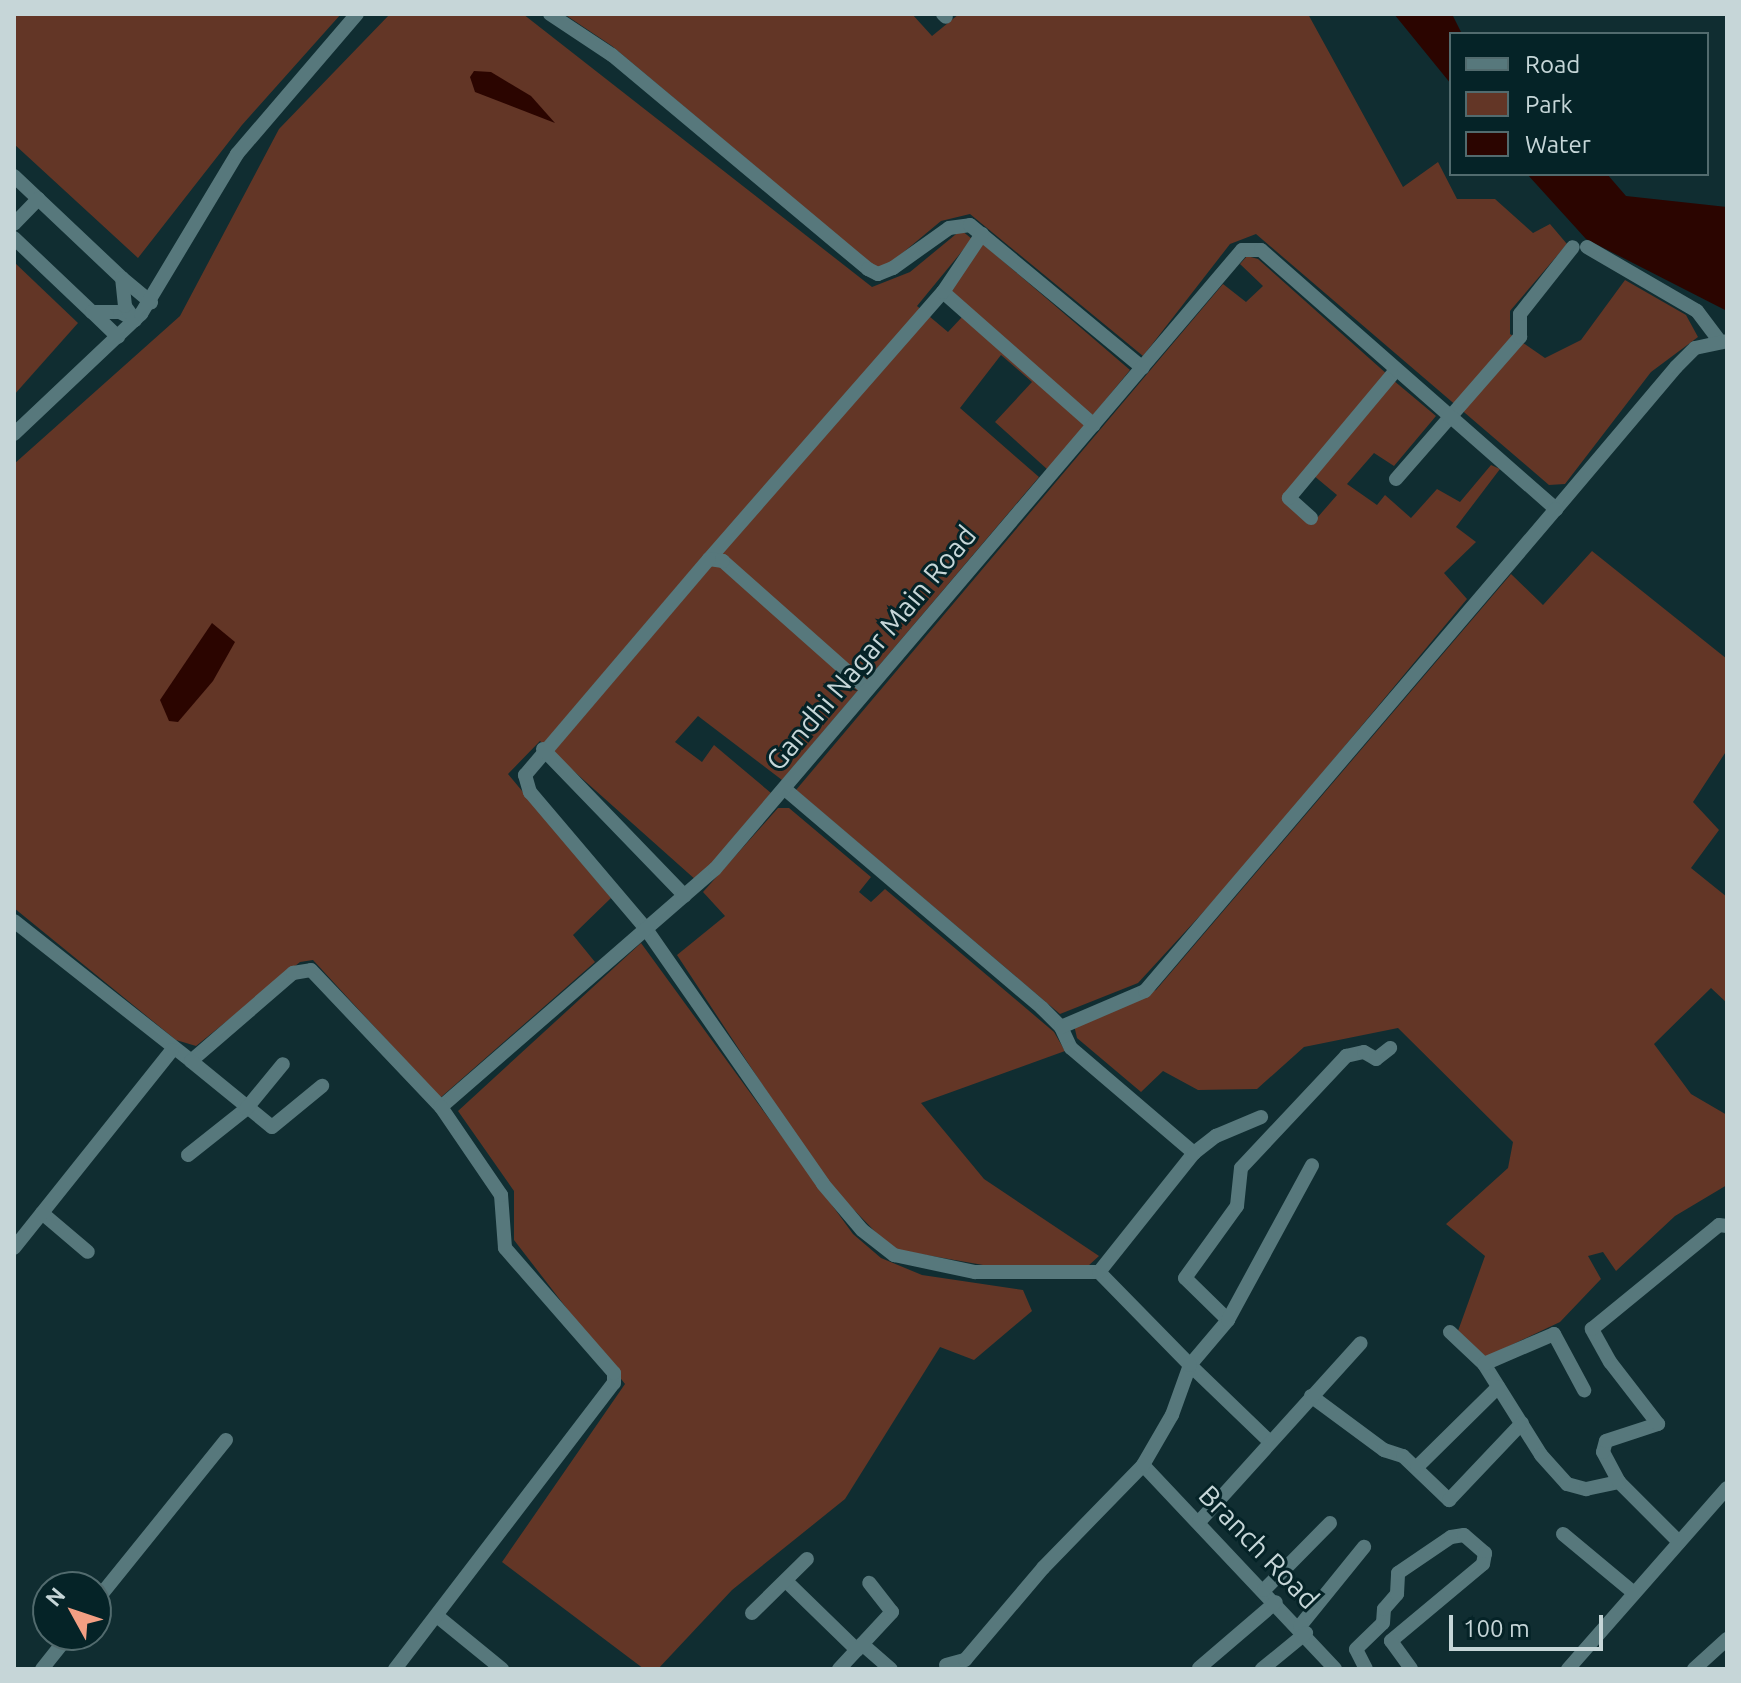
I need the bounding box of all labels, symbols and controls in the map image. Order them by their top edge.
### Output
legend [1449,32,1709,176]
text: Road [1525,51,1580,78]
text: Park [1525,91,1573,118]
text: Water [1525,131,1591,158]
street label: Gandhi Nagar Main Road [759,519,983,777]
street label: Branch Road [1192,1478,1326,1616]
north arrow [32,1571,112,1651]
text: N [40,1582,70,1611]
scale bar [1453,1599,1607,1649]
text: 100 m [1463,1615,1530,1642]

